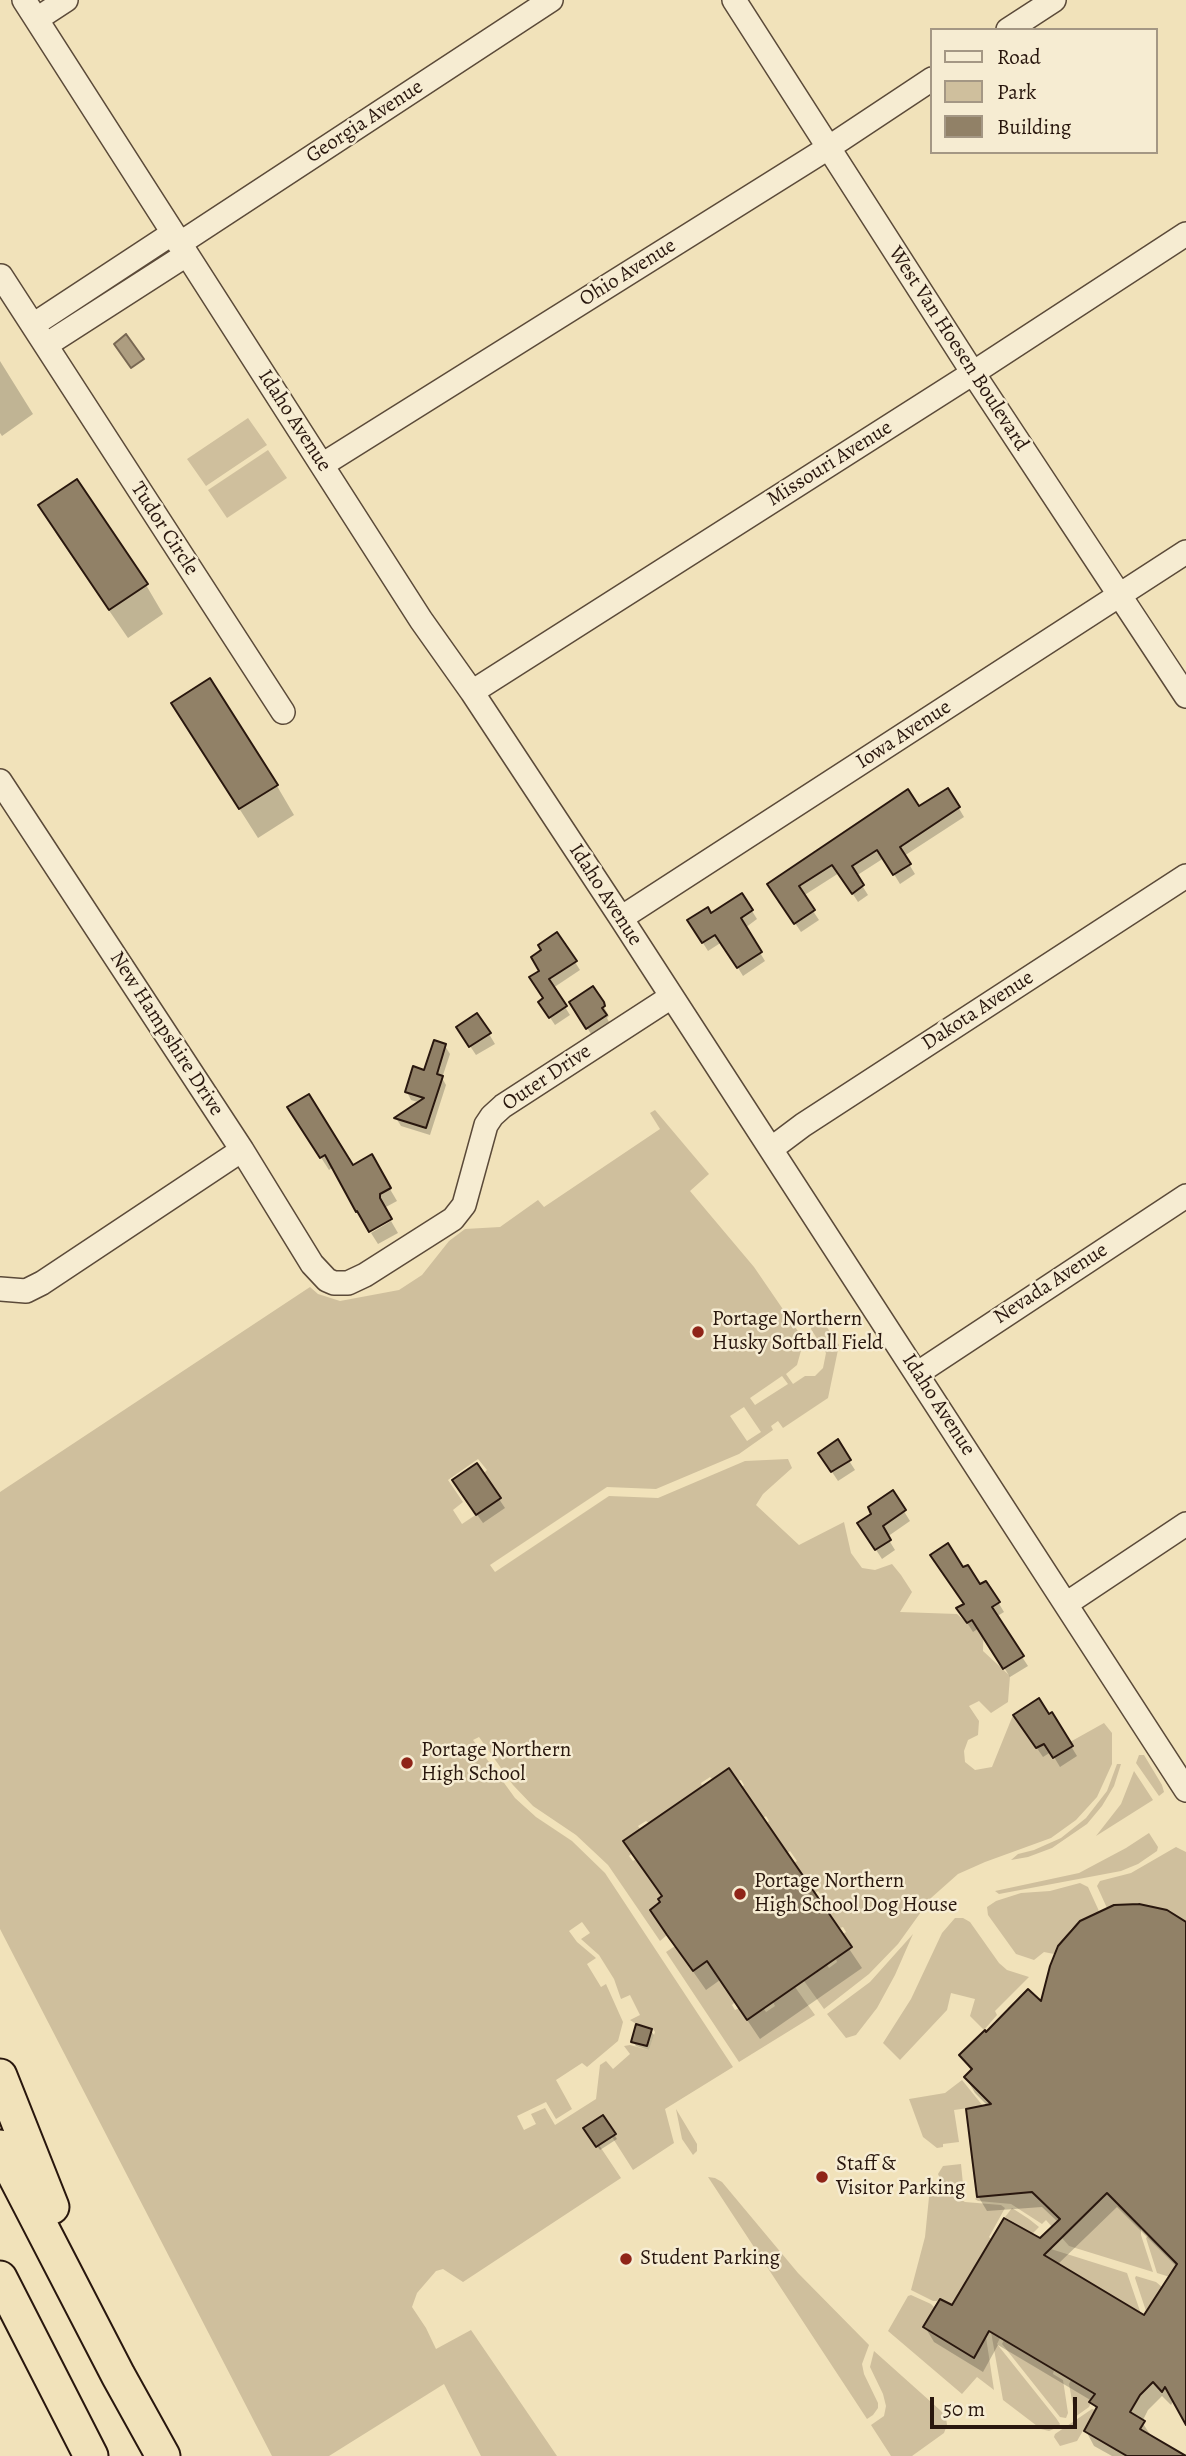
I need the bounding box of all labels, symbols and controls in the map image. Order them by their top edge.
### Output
legend [930,28,1158,154]
text: Road [997,43,1041,71]
street label: Georgia Avenue [302,75,428,169]
text: Park [997,78,1036,106]
text: Building [997,113,1071,141]
street label: Ohio Avenue [575,233,681,313]
street label: West Van Hoesen Boulevard [882,242,1034,456]
street label: Idaho Avenue [252,365,336,477]
street label: Missouri Avenue [763,415,897,513]
street label: Tudor Circle [125,478,203,580]
street label: Iowa Avenue [852,695,956,775]
street label: Idaho Avenue [563,839,647,951]
street label: New Hampshire Drive [103,947,229,1121]
street label: Dakota Avenue [917,965,1039,1057]
street label: Outer Drive [498,1039,596,1117]
street label: Nevada Avenue [989,1238,1113,1330]
place label: Portage Northern Husky Softball Field [712,1307,883,1357]
marker: Portage Northern Husky Softball Field [690,1324,706,1340]
street label: Idaho Avenue [896,1349,980,1461]
place label: Portage Northern High School [421,1738,571,1788]
marker: Portage Northern High School [399,1755,415,1771]
place label: Portage Northern High School Dog House [754,1869,957,1919]
marker: Portage Northern High School Dog House [732,1886,748,1902]
place label: Staff & Visitor Parking [836,2152,965,2202]
marker: Staff & Visitor Parking [814,2169,830,2185]
place label: Student Parking [640,2246,780,2272]
marker: Student Parking [618,2251,634,2267]
scale bar [934,2382,1081,2426]
text: 50 m [943,2395,985,2423]

